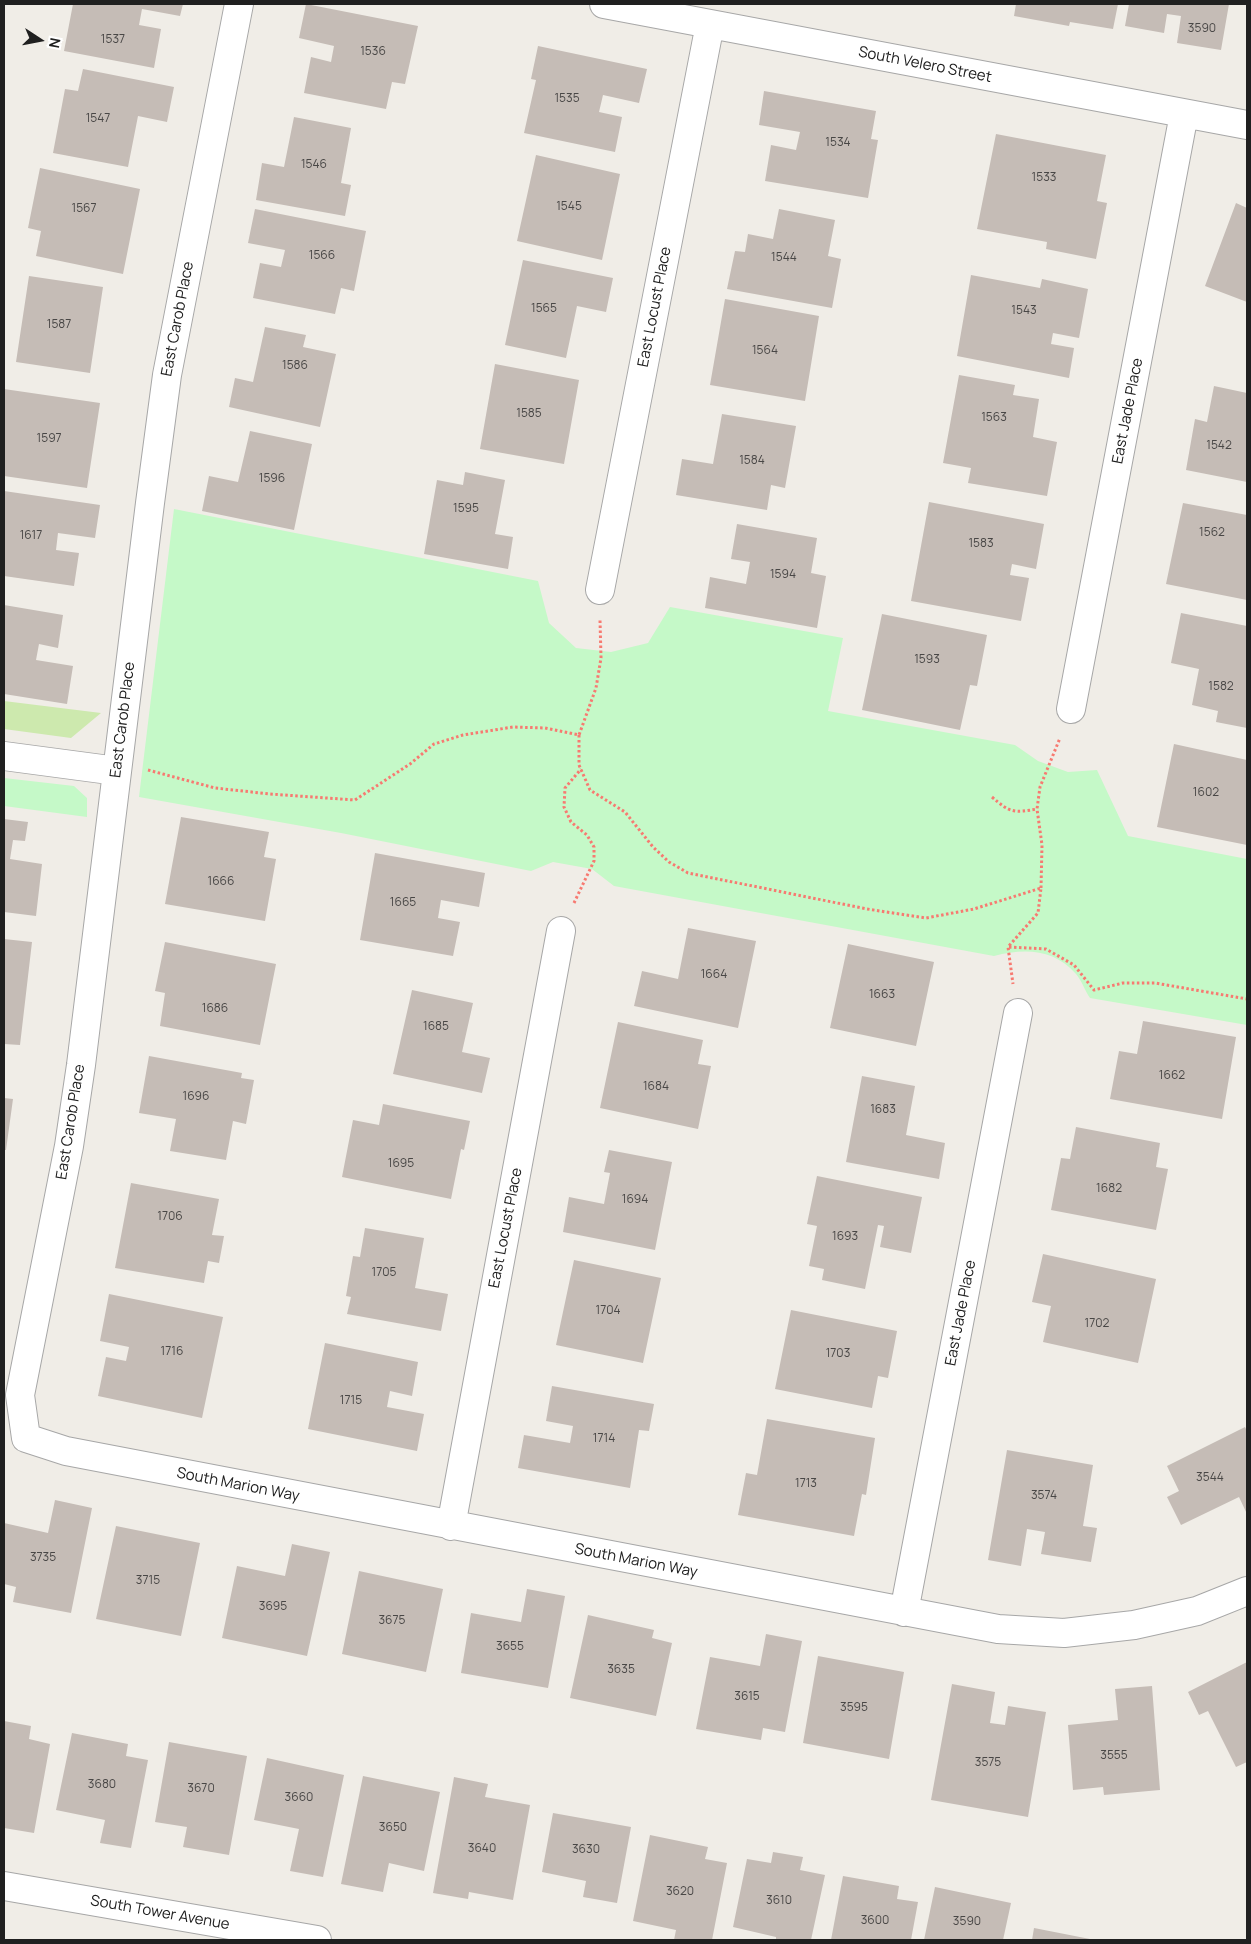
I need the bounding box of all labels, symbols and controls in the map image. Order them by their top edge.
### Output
north arrow [15,15,65,65]
house number: 3590 [1188,22,1216,36]
house number: 1537 [101,33,125,47]
text: N [45,36,66,50]
street label: South Velero Street [857,43,993,87]
house number: 1536 [360,45,386,59]
house number: 1535 [554,92,580,106]
house number: 1547 [86,112,110,126]
house number: 1534 [825,136,851,150]
house number: 1546 [301,158,327,172]
house number: 1533 [1032,171,1056,185]
house number: 1545 [556,200,582,214]
house number: 1567 [71,202,97,216]
street label: East Locust Place [635,245,675,369]
house number: 1566 [309,249,335,263]
house number: 1544 [771,251,797,265]
street label: East Carob Place [158,260,198,378]
house number: 1565 [531,302,557,316]
house number: 1543 [1011,304,1037,318]
house number: 1587 [47,318,71,332]
house number: 1564 [752,344,778,358]
street label: East Jade Place [1109,357,1147,465]
house number: 1586 [282,359,308,373]
house number: 1585 [516,407,542,421]
house number: 1563 [981,411,1007,425]
house number: 1597 [37,432,61,446]
house number: 1542 [1206,439,1232,453]
house number: 1584 [739,454,765,468]
house number: 1596 [259,472,285,486]
house number: 1595 [453,502,479,516]
house number: 1562 [1199,526,1225,540]
house number: 1617 [20,529,42,543]
house number: 1583 [968,537,994,551]
house number: 1594 [770,568,796,582]
house number: 1593 [914,653,940,667]
street label: East Carob Place [107,661,139,779]
house number: 1582 [1208,680,1234,694]
house number: 1602 [1193,786,1219,800]
house number: 1666 [207,875,235,889]
house number: 1665 [390,896,416,910]
house number: 1664 [701,968,727,982]
house number: 1663 [869,988,895,1002]
house number: 1686 [202,1002,228,1016]
house number: 1685 [423,1020,449,1034]
street label: East Carob Place [53,1063,89,1181]
house number: 1662 [1159,1069,1185,1083]
house number: 1684 [643,1080,669,1094]
house number: 1696 [183,1090,209,1104]
house number: 1683 [870,1103,896,1117]
house number: 1695 [388,1157,414,1171]
street label: East Locust Place [486,1166,526,1290]
house number: 1682 [1096,1182,1122,1196]
house number: 1694 [622,1193,648,1207]
house number: 1706 [157,1210,183,1224]
house number: 1693 [832,1230,858,1244]
street label: East Jade Place [942,1259,980,1367]
house number: 1705 [372,1266,396,1280]
house number: 1704 [595,1304,621,1318]
house number: 1702 [1085,1317,1109,1331]
house number: 1716 [161,1345,183,1359]
house number: 1703 [826,1347,850,1361]
house number: 1715 [340,1394,362,1408]
house number: 1714 [593,1432,615,1446]
street label: South Marion Way [175,1464,301,1506]
house number: 3544 [1196,1471,1224,1485]
house number: 1713 [795,1477,817,1491]
house number: 3574 [1031,1489,1057,1503]
street label: South Marion Way [573,1540,699,1582]
house number: 3735 [30,1551,56,1565]
house number: 3715 [136,1574,160,1588]
house number: 3695 [259,1600,287,1614]
house number: 3675 [378,1614,406,1628]
house number: 3655 [496,1640,524,1654]
house number: 3635 [607,1663,635,1677]
house number: 3615 [734,1690,760,1704]
house number: 3595 [840,1701,868,1715]
house number: 3555 [1100,1749,1128,1763]
house number: 3575 [975,1756,1001,1770]
house number: 3680 [88,1778,116,1792]
house number: 3670 [187,1782,215,1796]
house number: 3660 [285,1791,313,1805]
house number: 3650 [379,1821,407,1835]
house number: 3640 [468,1842,496,1856]
house number: 3630 [572,1843,600,1857]
house number: 3620 [666,1885,694,1899]
street label: South Tower Avenue [89,1892,231,1934]
house number: 3610 [766,1894,792,1908]
house number: 3600 [861,1914,889,1928]
house number: 3590 [953,1915,981,1929]

